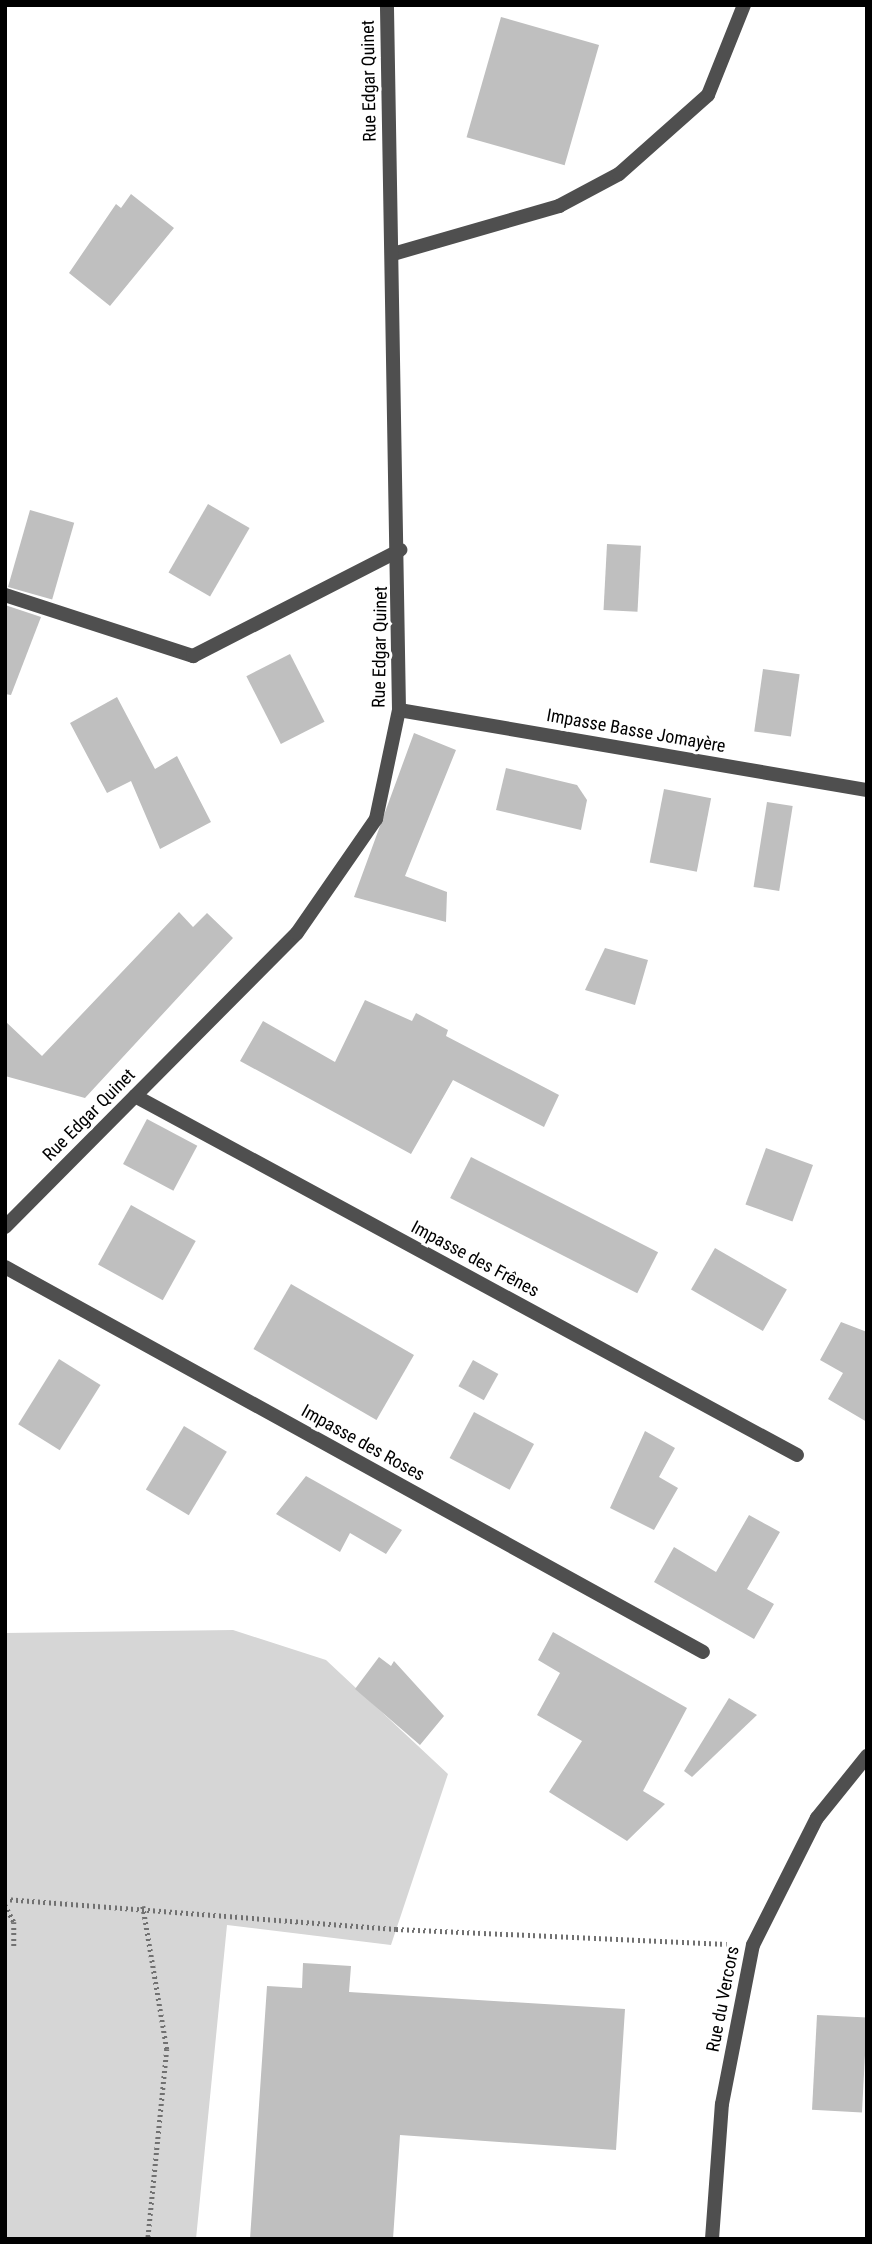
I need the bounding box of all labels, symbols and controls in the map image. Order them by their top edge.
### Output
street label: Rue Edgar Quinet [357,20,381,142]
street label: Rue Edgar Quinet [368,586,392,708]
street label: Impasse Basse Jomayère [545,705,727,757]
street label: Rue Edgar Quinet [38,1064,140,1166]
street label: Impasse des Frênes [407,1216,543,1302]
street label: Impasse des Roses [298,1400,428,1486]
street label: Rue du Vercors [702,1944,744,2054]

